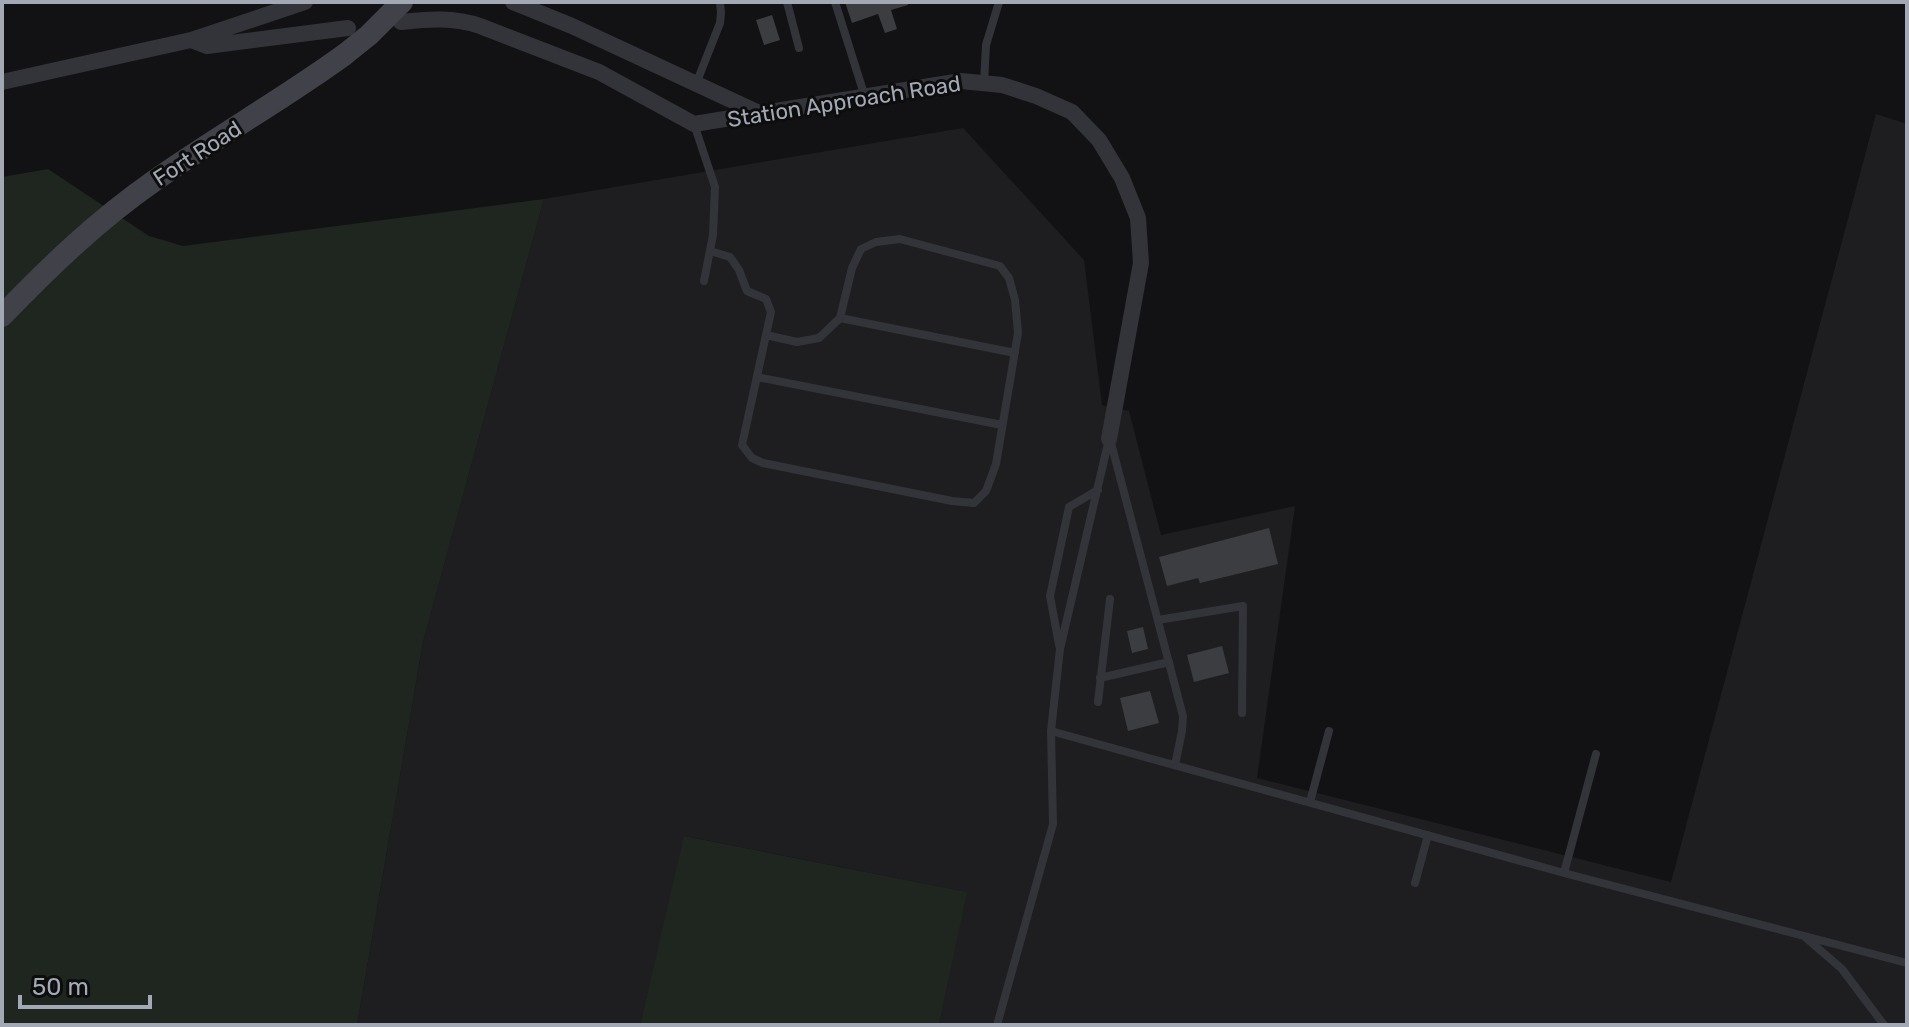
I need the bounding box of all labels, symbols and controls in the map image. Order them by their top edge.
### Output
street label: Station Approach Road [725,70,963,133]
street label: Fort Road [148,115,246,192]
scale bar [20,959,150,1009]
text: 50 m [32,973,89,1001]

